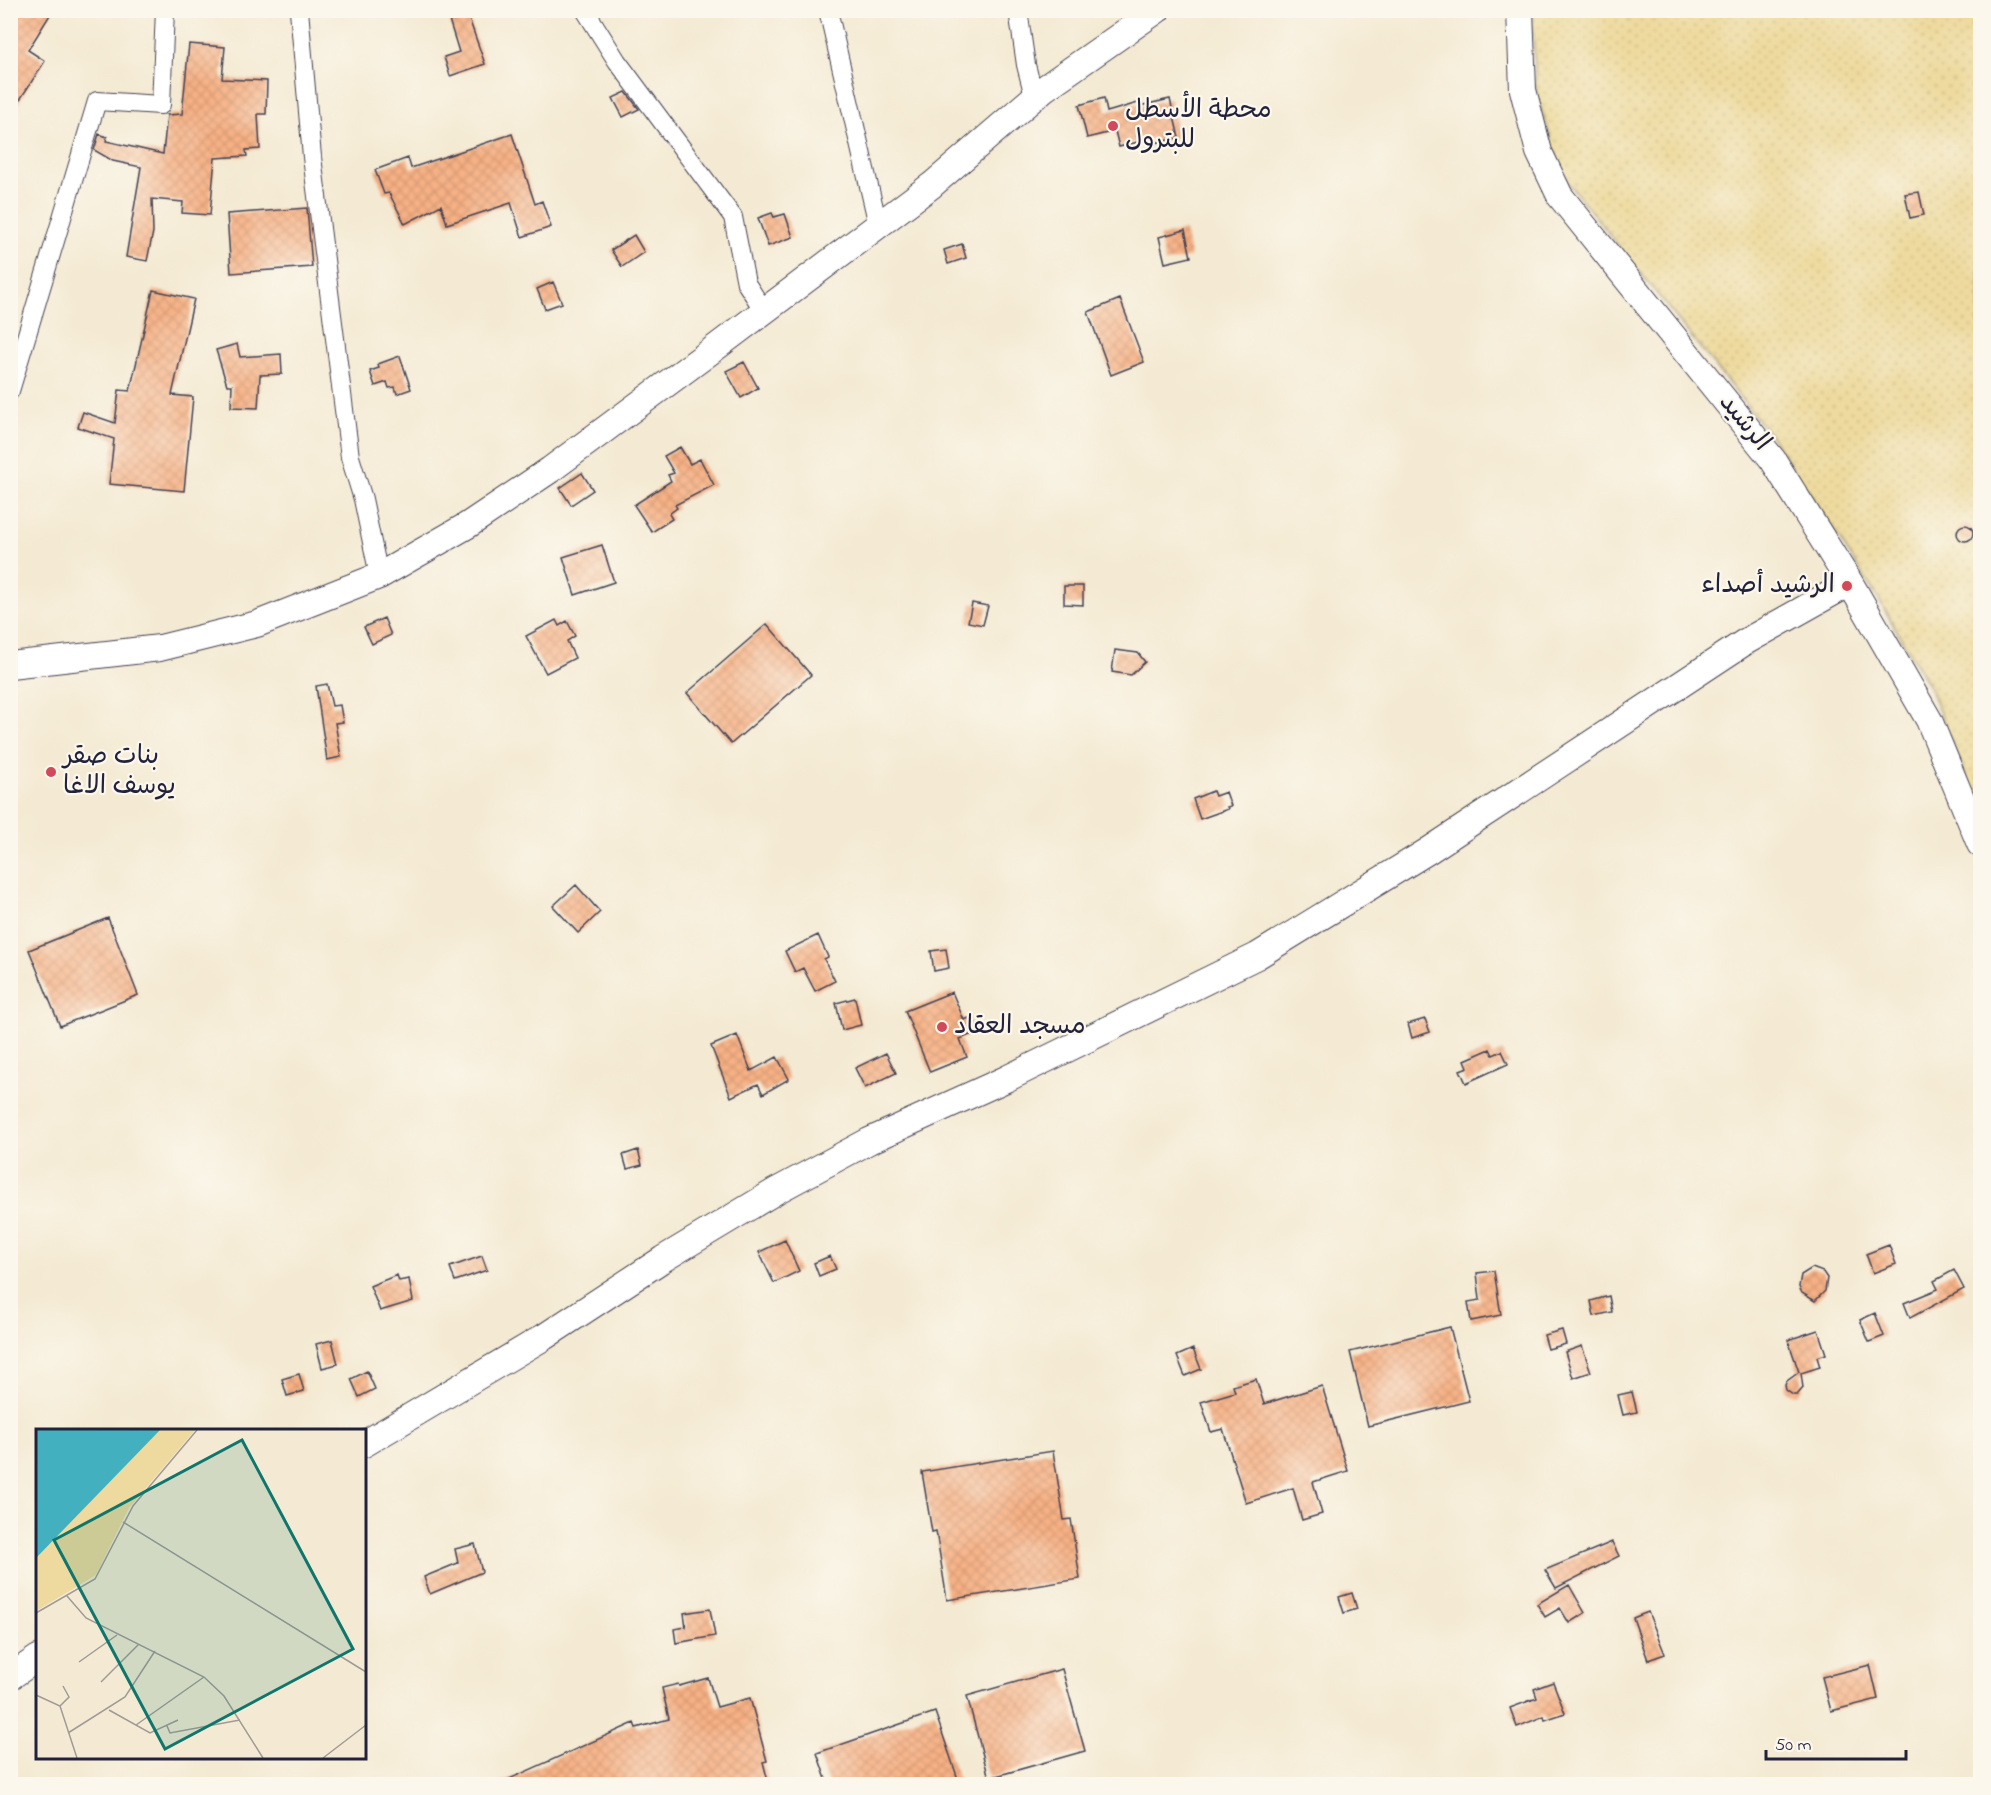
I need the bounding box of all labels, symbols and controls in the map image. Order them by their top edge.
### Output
place label: محطة الأسطل للبترول [1125,90,1272,160]
marker: محطة الأسطل للبترول [1106,119,1120,133]
street label: الرشيد [1709,386,1779,460]
place label: الرشيد أصداء [1701,567,1835,605]
marker: الرشيد أصداء [1840,579,1854,593]
place label: بنات صقر يوسف الاغا [61,738,176,806]
marker: بنات صقر يوسف الاغا [44,765,58,779]
place label: مسجد العقاد [954,1008,1086,1046]
marker: مسجد العقاد [935,1020,949,1034]
inset map [36,1429,366,1759]
scale bar [1766,1723,1906,1761]
text: 50 m [1775,1733,1812,1759]

